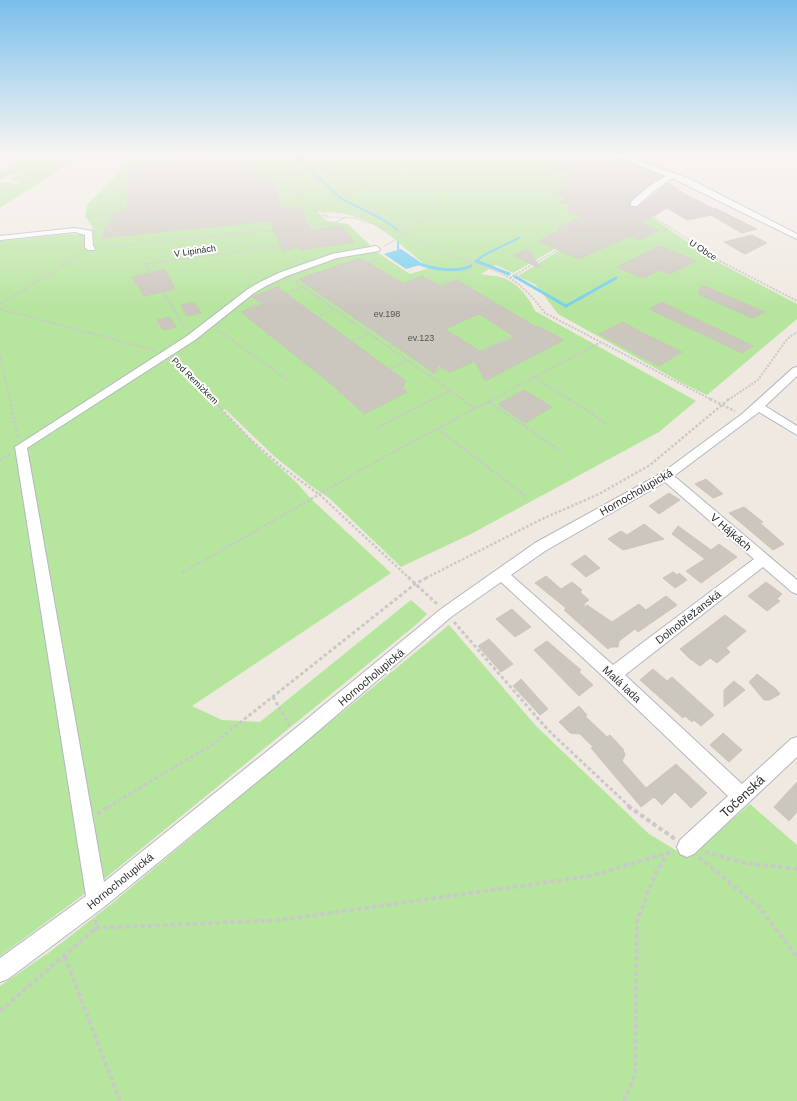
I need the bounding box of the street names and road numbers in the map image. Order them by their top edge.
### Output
street label: U Obce [687,237,719,263]
street label: V Lipinách [173,243,217,259]
street label: Pod Remízkem [170,356,220,406]
street label: Hornocholupická [598,466,675,518]
street label: V Hájkách [708,511,754,553]
street label: Dolnobřežanská [653,587,724,646]
street label: Hornocholupická [336,646,407,708]
street label: Malá lada [600,663,644,705]
street label: Točenská [717,772,768,821]
street label: Hornocholupická [84,850,156,911]

